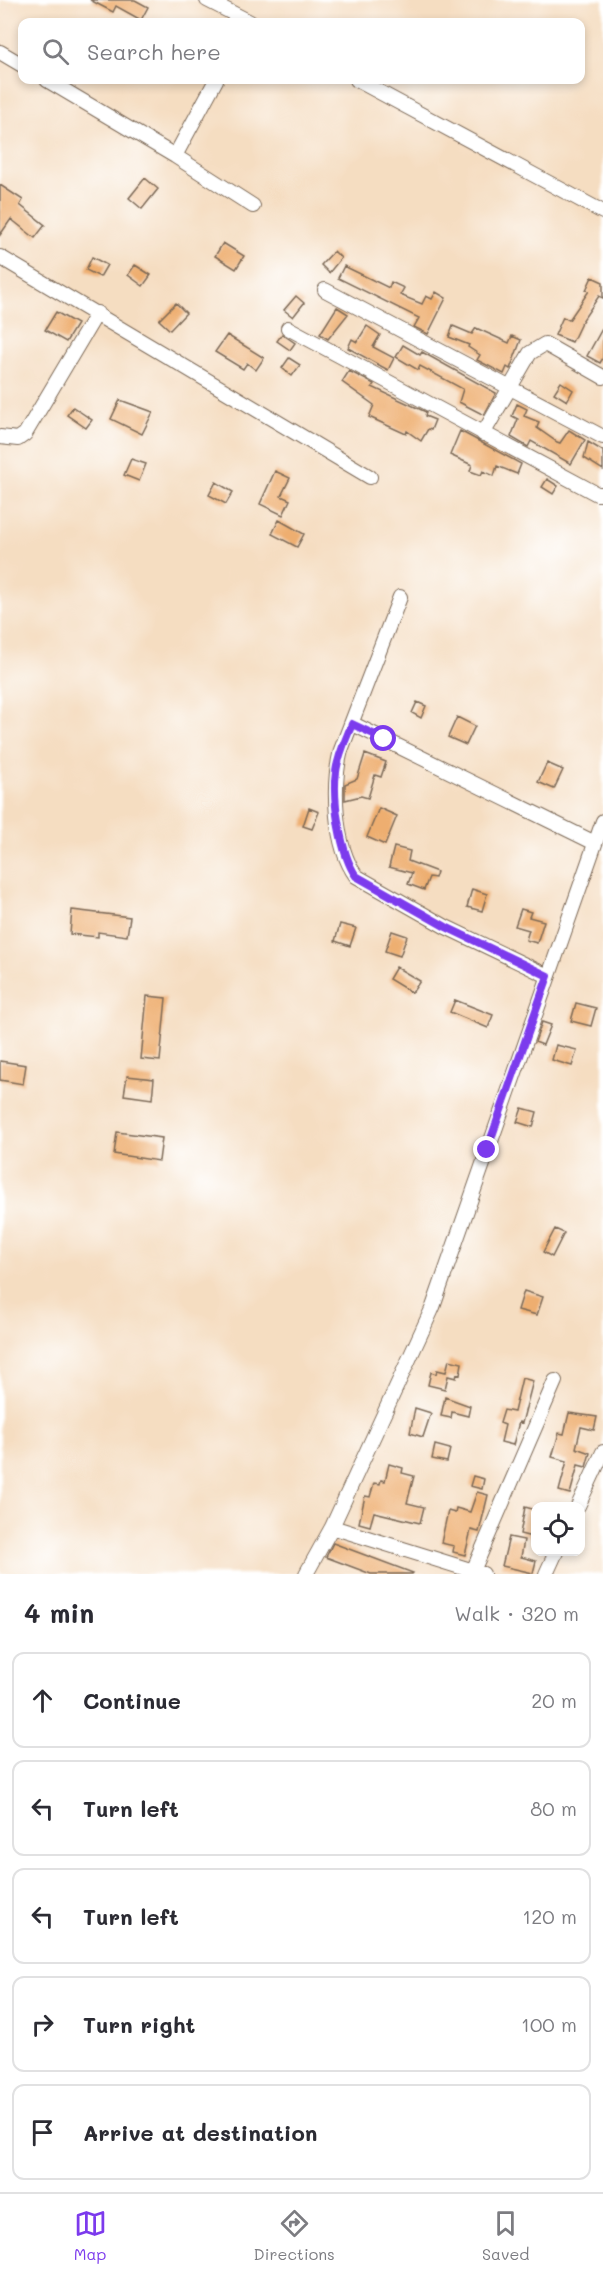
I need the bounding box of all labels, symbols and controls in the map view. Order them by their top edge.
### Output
search box [18,18,585,84]
icon: search [39,35,72,68]
text: Search here [87,37,221,66]
route start [370,725,396,751]
route end [473,1136,499,1162]
map controls [531,1502,585,1556]
button: locate [531,1502,585,1556]
text: 4 min [24,1596,94,1630]
text: Walk · 320 m [454,1600,579,1626]
icon: ahead [26,1684,59,1717]
text: Continue [83,1686,181,1715]
text: 20 m [531,1687,577,1713]
icon: left [26,1792,59,1825]
text: Turn left [83,1794,179,1823]
text: 80 m [530,1795,577,1821]
icon: left [26,1900,59,1933]
text: Turn left [83,1902,179,1931]
text: 120 m [522,1903,577,1929]
icon: right [26,2008,59,2041]
text: Turn right [83,2010,195,2039]
text: 100 m [521,2011,577,2037]
icon: arrive [26,2116,59,2149]
text: Arrive at destination [83,2118,318,2147]
tab: Map [74,2207,107,2264]
tab: Directions [254,2207,335,2264]
tab: Saved [482,2207,529,2264]

